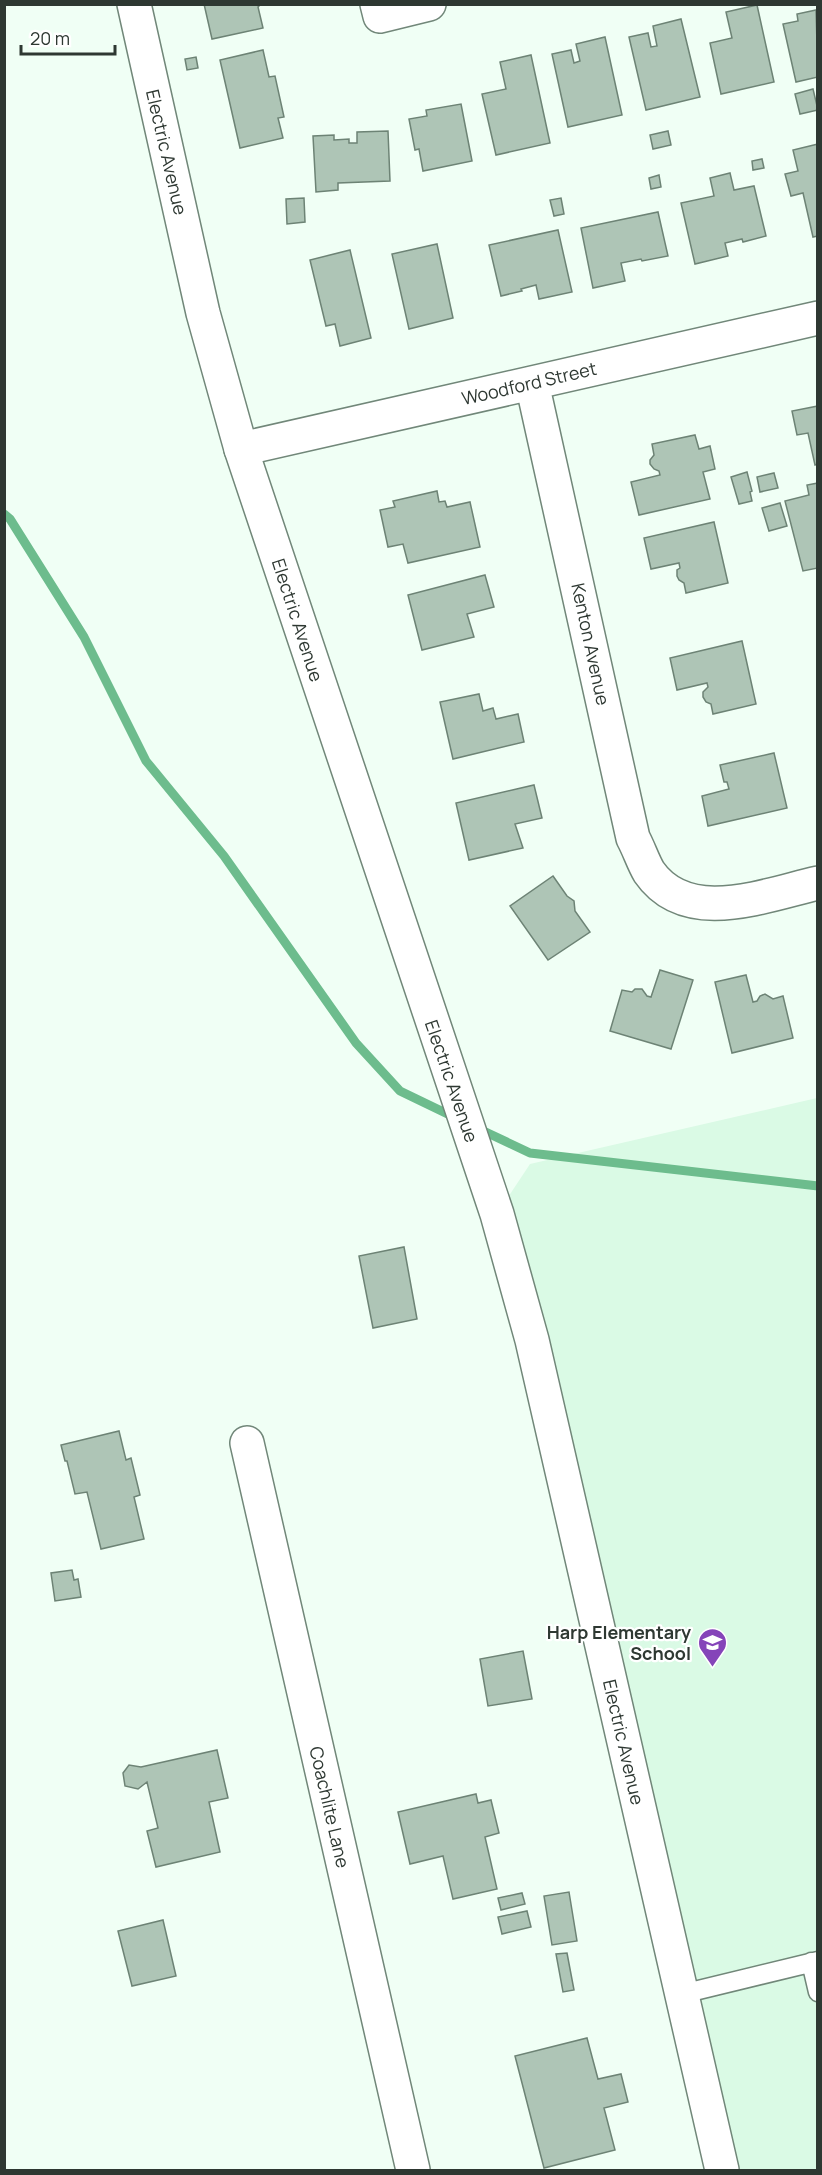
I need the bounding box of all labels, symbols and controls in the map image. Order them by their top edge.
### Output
scale bar [21,18,116,56]
text: 20 m [30,26,70,50]
street label: Electric Avenue [141,87,193,217]
street label: Woodford Street [459,356,599,410]
street label: Electric Avenue [267,555,329,685]
street label: Kenton Avenue [566,581,616,707]
street label: Electric Avenue [420,1017,484,1145]
place label: Harp Elementary School [547,1620,691,1665]
school or university icon: Harp Elementary School [696,1626,728,1668]
street label: Electric Avenue [598,1677,650,1807]
street label: Coachlite Lane [304,1744,356,1870]

